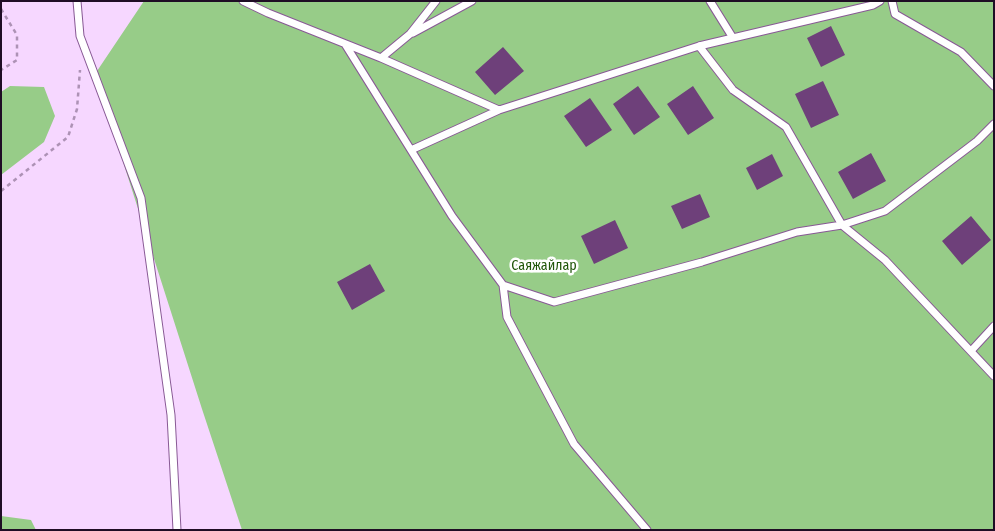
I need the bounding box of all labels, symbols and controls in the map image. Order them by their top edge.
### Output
park label: Саяжайлар [511,258,577,274]

